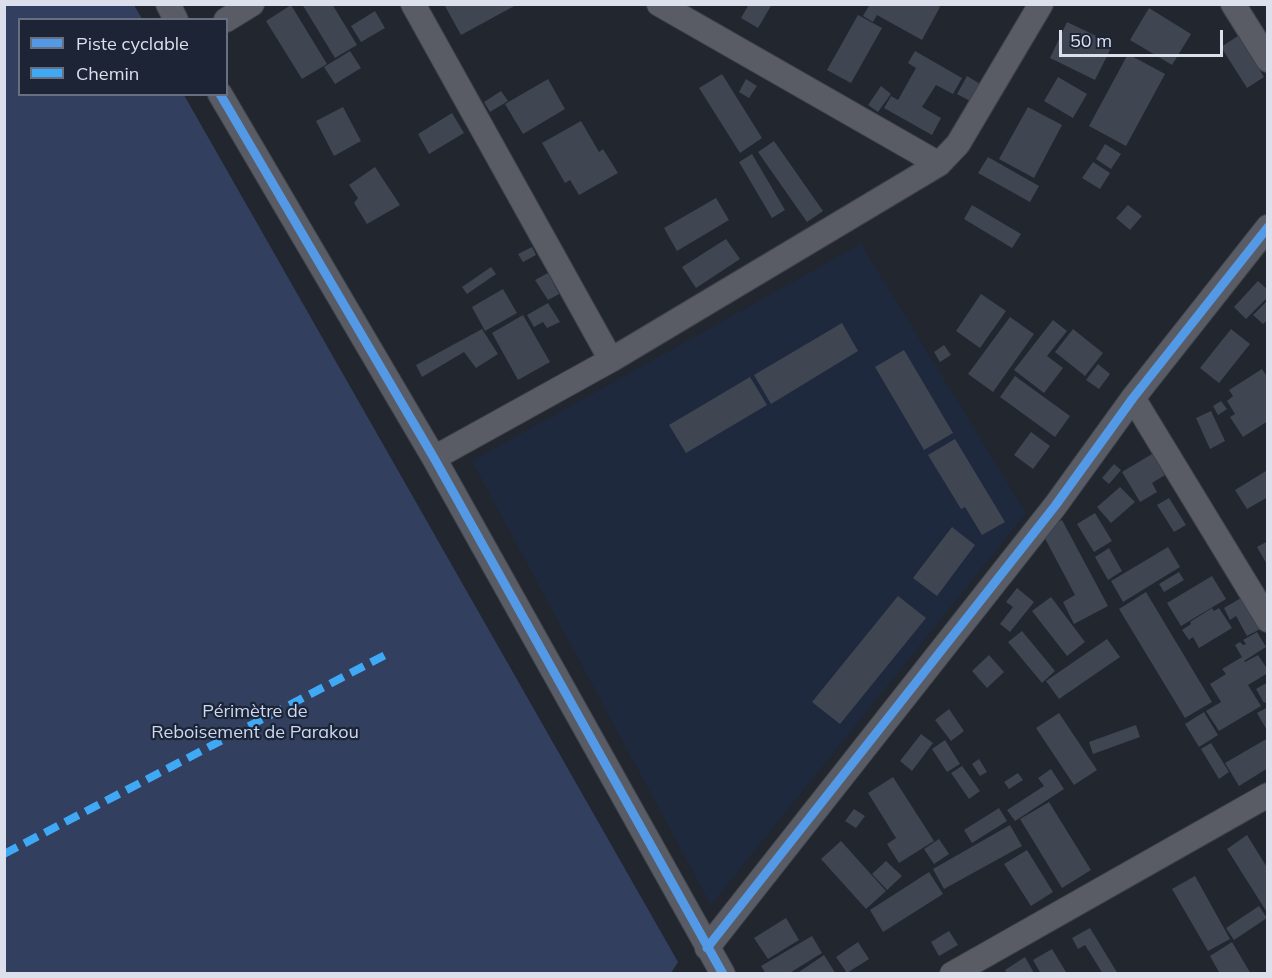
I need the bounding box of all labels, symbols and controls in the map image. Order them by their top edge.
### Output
legend [18,18,228,96]
scale bar [1062,18,1226,56]
text: 50 m [1070,29,1112,52]
text: Piste cyclable [76,32,189,55]
text: Chemin [76,62,139,85]
park label: Périmètre de Reboisement de Parakou [151,701,359,744]

